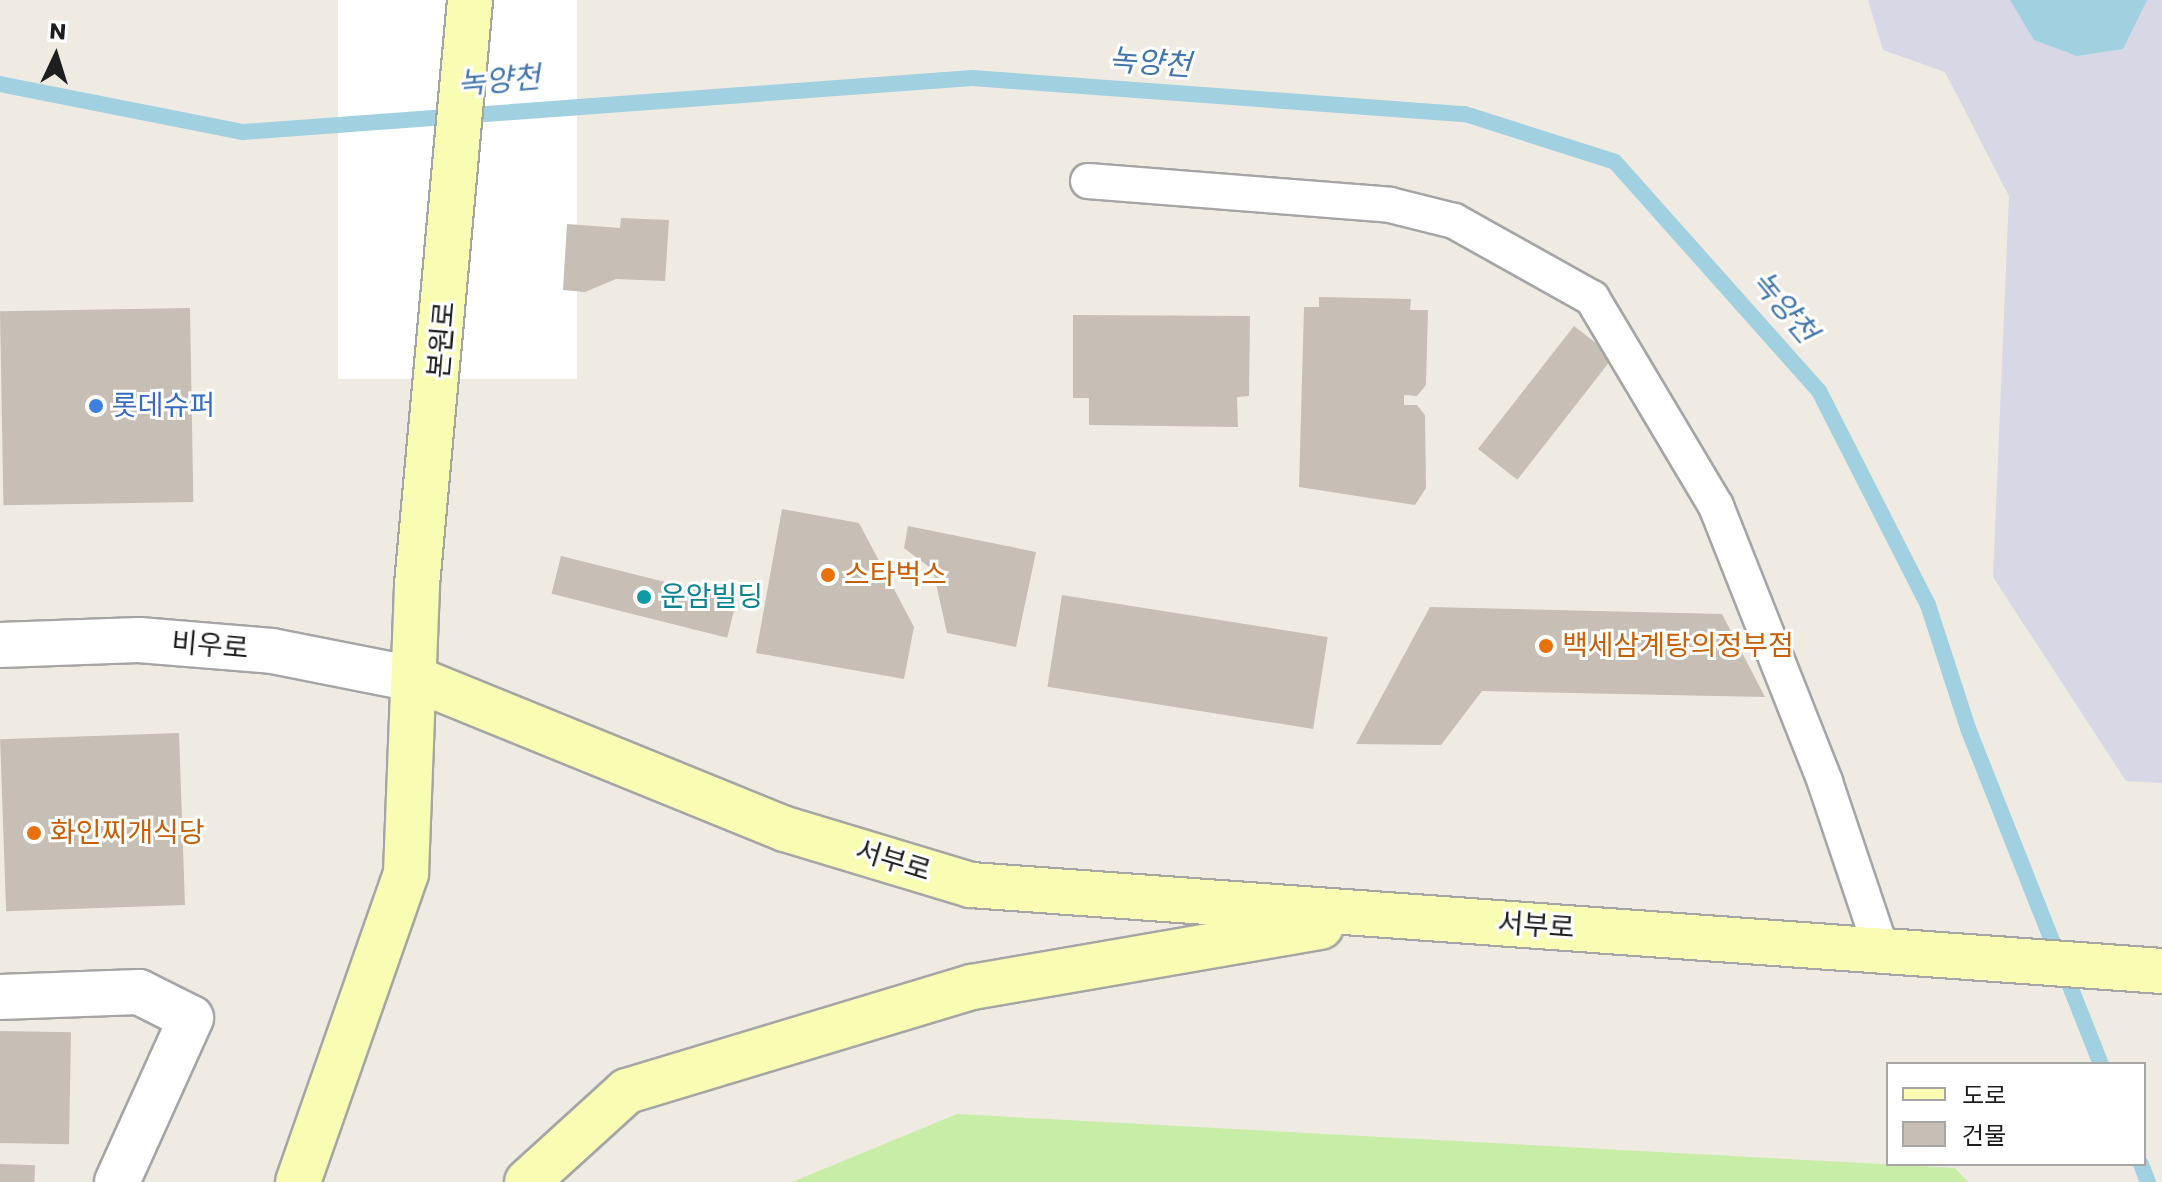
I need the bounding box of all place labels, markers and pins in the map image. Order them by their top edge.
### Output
place label: 롯데슈퍼 [112,389,215,423]
marker: 롯데슈퍼 [87,397,105,415]
place label: 스타벅스 [844,558,947,592]
marker: 스타벅스 [819,566,837,584]
place label: 운암빌딩 [660,580,763,614]
marker: 운암빌딩 [635,588,653,606]
place label: 백세삼계탕의정부점 [1562,629,1794,663]
marker: 백세삼계탕의정부점 [1537,637,1555,655]
place label: 화인찌개식당 [50,816,205,850]
marker: 화인찌개식당 [25,824,43,842]

